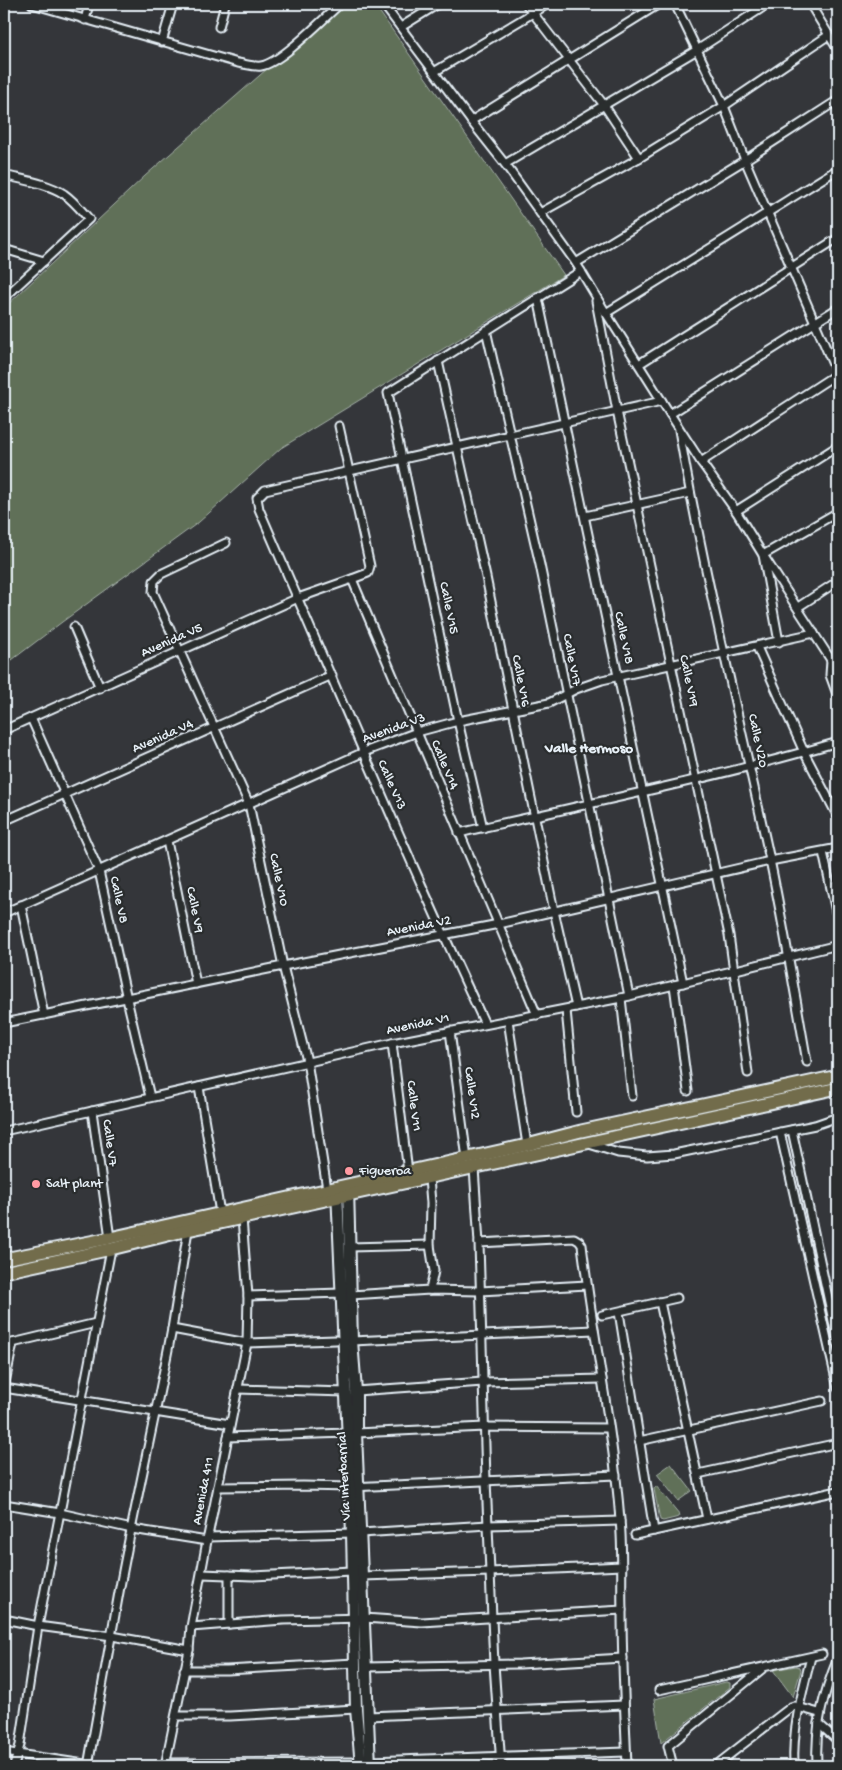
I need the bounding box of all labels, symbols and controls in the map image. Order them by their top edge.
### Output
street label: Calle V15 [434,580,462,636]
street label: Calle V18 [609,610,637,666]
street label: Avenida V5 [138,620,206,662]
street label: Calle V17 [558,632,585,688]
street label: Calle V16 [507,654,534,709]
street label: Calle V19 [674,654,702,708]
street label: Avenida V3 [360,710,428,748]
street label: Calle V20 [743,712,771,770]
street label: Avenida V4 [130,716,197,758]
street label: Calle V14 [426,738,462,793]
district label: Valle Hermoso [544,740,633,758]
street label: Calle V13 [373,757,409,813]
street label: Calle V10 [264,852,292,908]
street label: Calle V8 [105,875,131,925]
street label: Calle V9 [181,885,207,935]
street label: Avenida V2 [385,912,453,942]
street label: Avenida V1 [385,1010,451,1040]
street label: Calle V12 [459,1066,483,1120]
street label: Calle V11 [401,1080,425,1132]
street label: Calle V7 [97,1118,121,1168]
place label: Figueroa [358,1163,412,1180]
marker: Figueroa [343,1165,355,1177]
place label: Salt plant [46,1176,104,1193]
marker: Salt plant [30,1178,42,1190]
street label: Vía Interbarrial [334,1431,356,1522]
street label: Avenida 411 [189,1456,219,1526]

